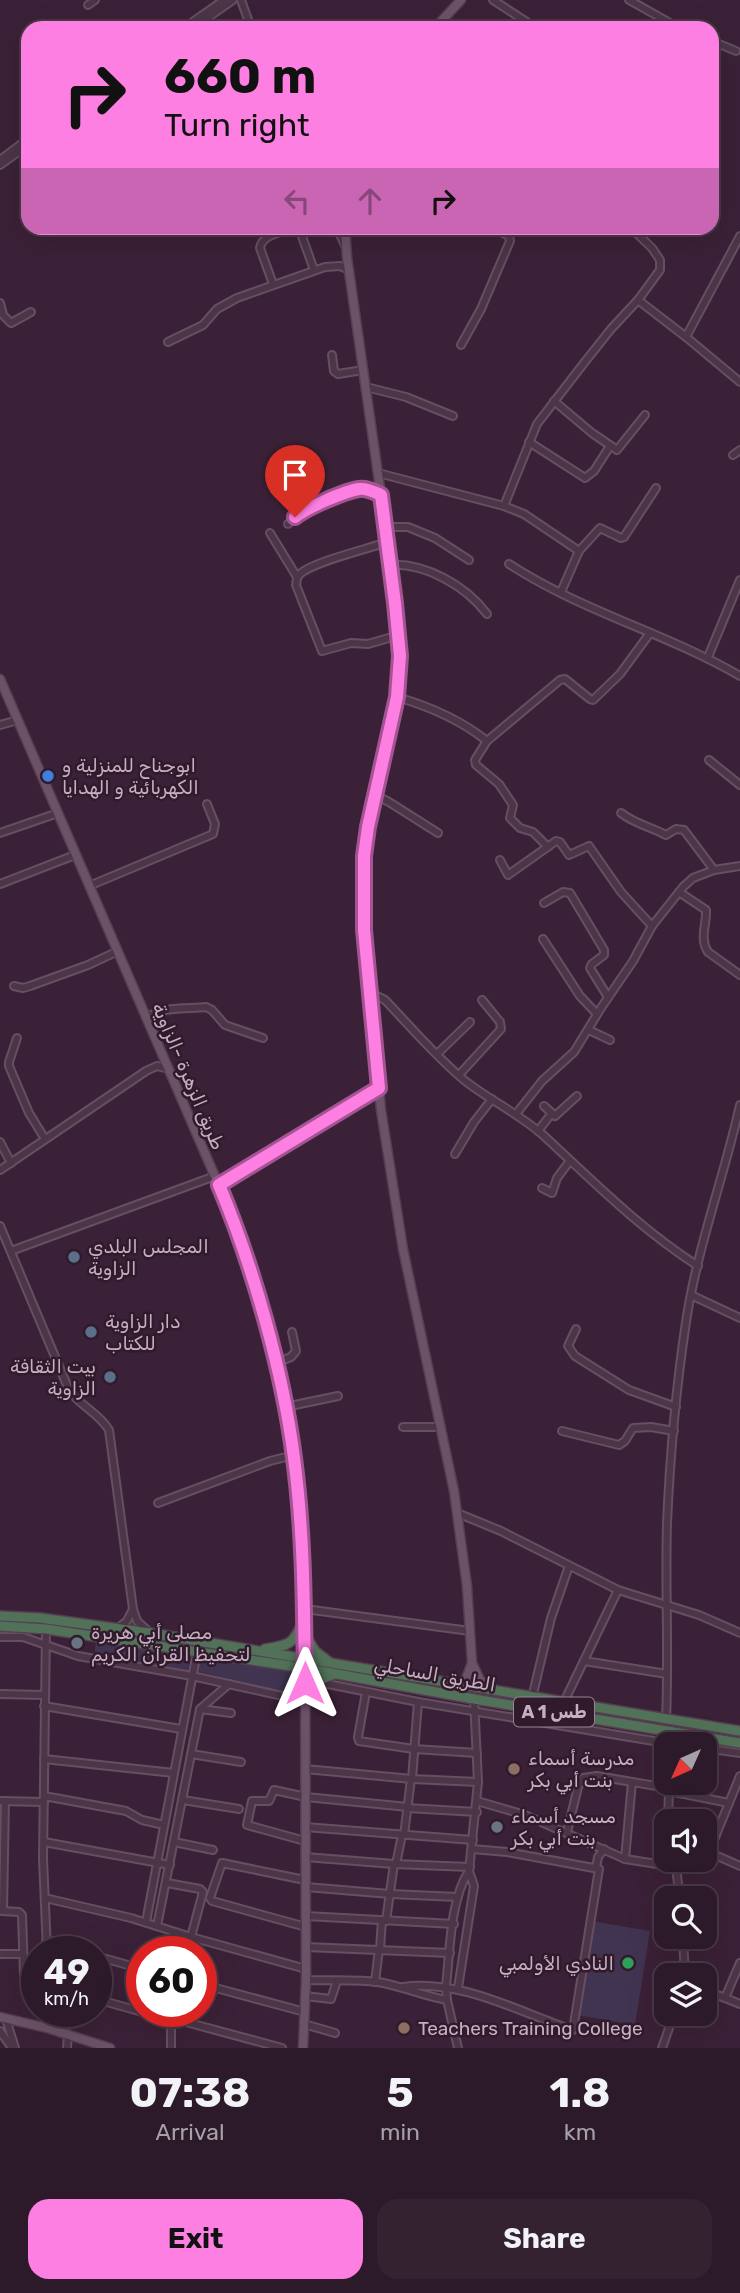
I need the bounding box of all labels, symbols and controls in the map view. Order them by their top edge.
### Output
text: 660 m [164,47,316,105]
icon: right [49,49,140,140]
text: Turn right [164,106,309,144]
icon: left [278,182,316,220]
icon: ahead [351,182,389,220]
icon: right [424,182,462,220]
pin [265,445,325,517]
icon: arrive [276,456,314,494]
place label: ابوجناح للمنزلية و الكهربائية و الهدايا [62,754,199,799]
marker: ابوجناح للمنزلية و الكهربائية و الهدايا [40,768,56,784]
street label: طريق الزهرة -الزاوية [147,999,230,1153]
place label: المجلس البلدي الزاوية [88,1235,209,1280]
marker: المجلس البلدي الزاوية [66,1249,82,1265]
place label: دار الزاوية للكتاب [105,1310,180,1355]
marker: دار الزاوية للكتاب [83,1324,99,1340]
place label: بيت الثقافة الزاوية [10,1355,96,1400]
marker: بيت الثقافة الزاوية [102,1369,118,1385]
place label: مصلى أبي هريرة لتحفيظ القرآن الكريم [91,1621,251,1667]
marker: مصلى أبي هريرة لتحفيظ القرآن الكريم [69,1635,85,1651]
position arrow [268,1646,342,1720]
street label: الطريق الساحلي [372,1652,498,1699]
road number: A 1 طس [514,1698,594,1727]
north arrow [654,1732,718,1796]
map controls [654,1732,717,2026]
place label: مدرسة أسماء بنت أبي بكر [527,1747,634,1795]
marker: مدرسة أسماء بنت أبي بكر [506,1761,522,1777]
place label: مسجد أسماء بنت أبي بكر [510,1805,616,1853]
button: sound [654,1809,717,1872]
marker: مسجد أسماء بنت أبي بكر [489,1819,505,1835]
button: search [654,1886,717,1949]
speed limit sign: 60 [126,1936,217,2027]
text: 49 [43,1951,90,1993]
place label: النادي الأولمبي [499,1952,614,1978]
marker: النادي الأولمبي [620,1955,636,1971]
button: layers [654,1963,717,2026]
text: km/h [44,1988,89,2010]
place label: Teachers Training College [418,2017,643,2040]
marker: Teachers Training College [396,2020,412,2036]
text: 07:38 [129,2068,251,2118]
text: 5 [386,2068,414,2118]
text: 1.8 [549,2068,610,2118]
text: Arrival [155,2118,225,2146]
text: min [380,2118,420,2146]
text: km [564,2118,596,2146]
button: Exit [28,2199,363,2279]
button: Share [377,2199,712,2279]

